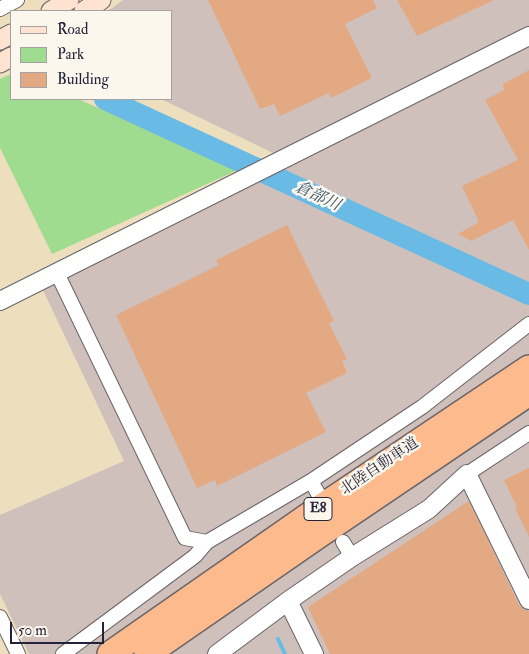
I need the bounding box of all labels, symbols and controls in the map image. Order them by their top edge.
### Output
legend [10,10,172,100]
text: Road [57,20,88,39]
text: Park [57,45,84,64]
text: Building [57,70,109,89]
water label: 倉部川 [291,178,343,216]
street label: 北陸自動車道 [338,434,422,500]
road number: E8 [304,498,332,520]
scale bar [12,612,106,644]
text: 50 m [18,621,47,640]

